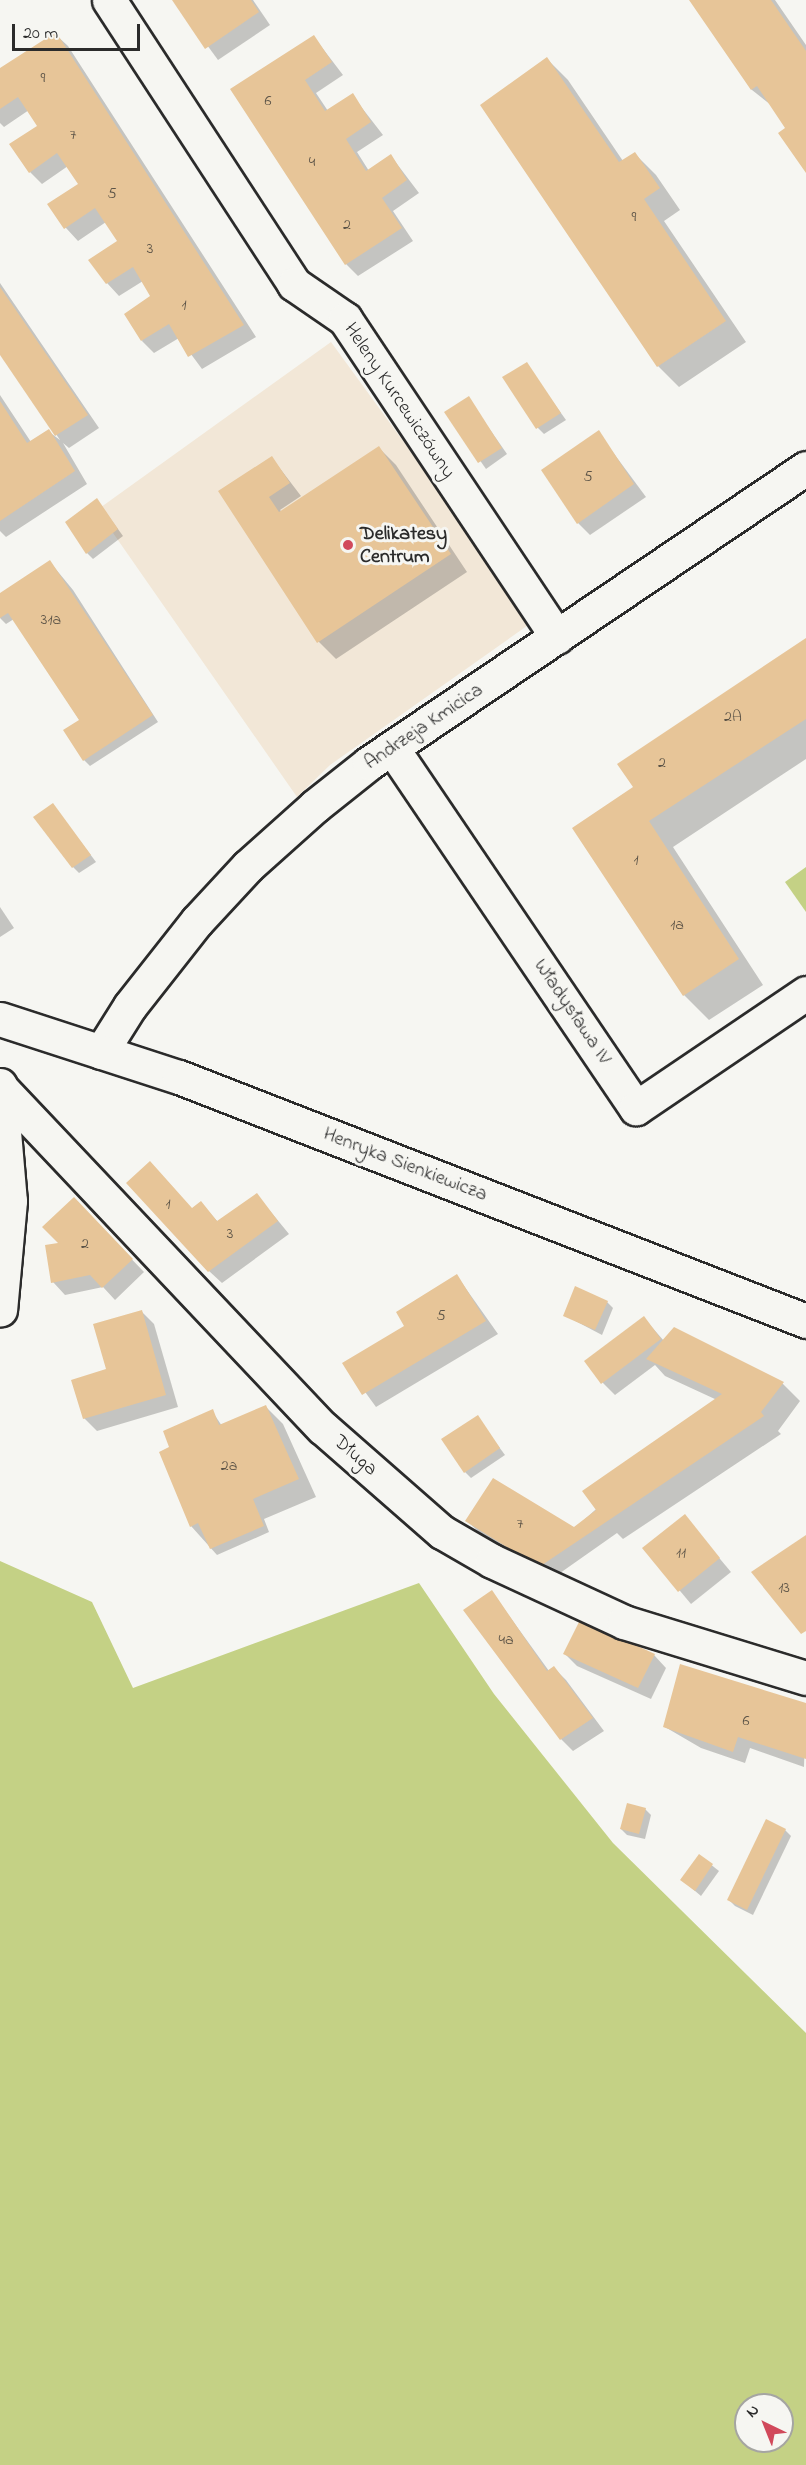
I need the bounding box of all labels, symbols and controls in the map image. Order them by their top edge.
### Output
scale bar [15,12,142,50]
text: 20 m [23,21,58,47]
house number: 9 [41,68,45,88]
house number: 6 [264,91,272,111]
house number: 7 [70,125,76,145]
house number: 4 [309,152,315,172]
house number: 5 [107,184,117,204]
house number: 9 [632,207,636,227]
house number: 2 [343,215,351,235]
house number: 3 [147,239,153,259]
house number: 1 [181,295,187,315]
street label: Heleny Kurcewiczówny [338,319,460,483]
house number: 5 [583,467,593,487]
place label: Delikatesy Centrum [360,522,447,569]
marker: Delikatesy Centrum [341,538,355,552]
house number: 31a [41,610,61,630]
street label: Andrzeja Kmicica [360,679,488,775]
house number: 2A [724,707,742,727]
house number: 2 [658,753,666,773]
house number: 1 [633,850,639,870]
house number: 1a [670,915,684,935]
street label: Władysława IV [528,955,616,1069]
street label: Henryka Sienkiewicza [320,1123,490,1207]
house number: 1 [165,1194,171,1214]
house number: 3 [227,1224,233,1244]
house number: 2 [81,1234,89,1254]
house number: 5 [436,1306,446,1326]
street label: Długa [328,1430,382,1482]
house number: 2a [221,1456,237,1476]
house number: 7 [517,1514,523,1534]
house number: 11 [676,1543,686,1563]
house number: 13 [778,1578,790,1598]
house number: 4a [498,1630,514,1650]
house number: 6 [742,1711,750,1731]
north arrow [734,2393,794,2453]
text: N [741,2399,765,2424]

